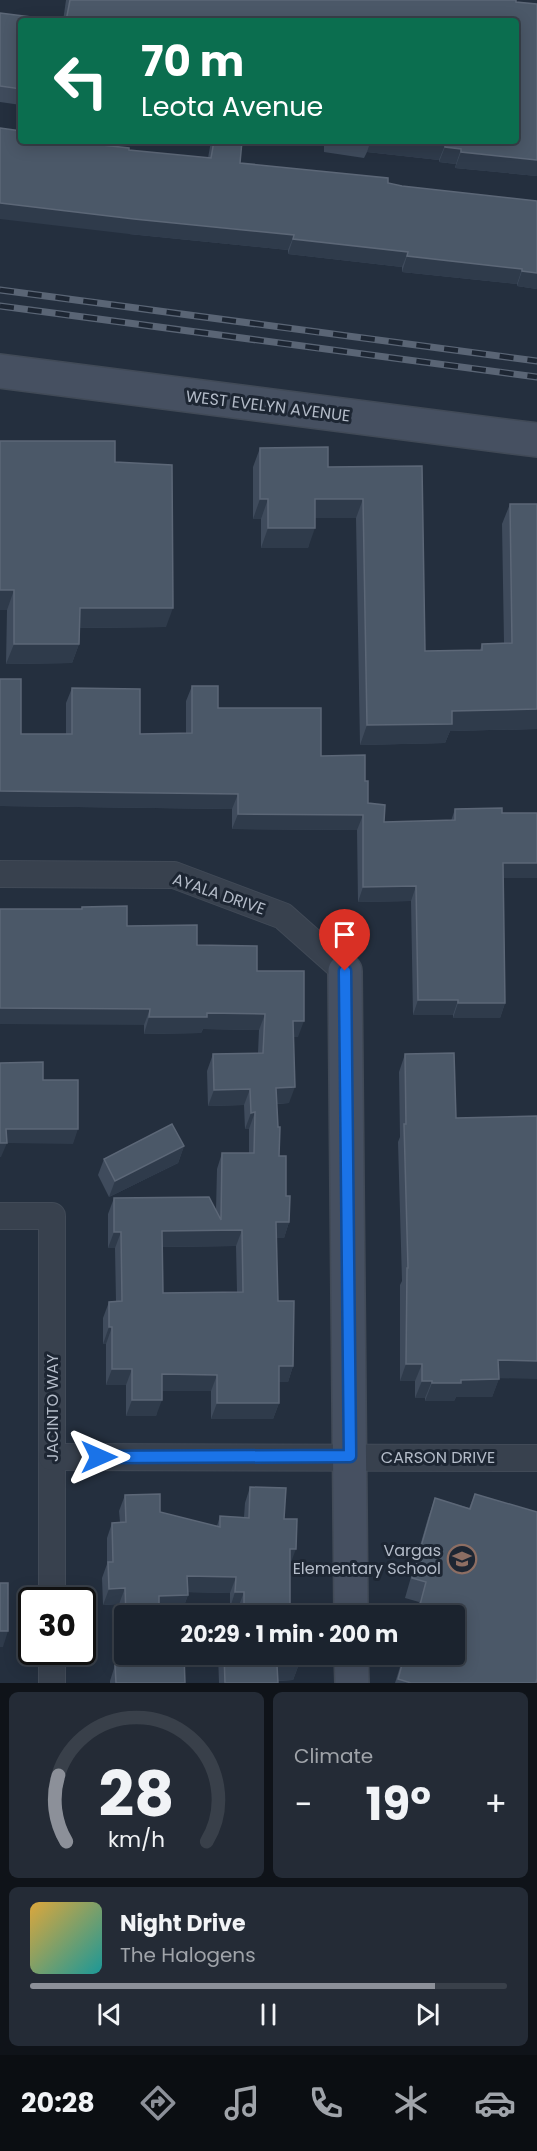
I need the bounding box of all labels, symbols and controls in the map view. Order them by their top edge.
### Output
text: 70 m [141,32,244,91]
icon: left [42,42,120,120]
text: Leota Avenue [141,88,323,125]
street label: WEST EVELYN AVENUE [185,385,351,427]
street label: AYALA DRIVE [169,867,269,921]
pin [319,909,370,971]
icon: arrive [328,918,361,951]
street label: JACINTO WAY [41,1353,64,1462]
position arrow [67,1425,131,1489]
street label: CARSON DRIVE [381,1446,495,1469]
place label: Vargas Elementary School [293,1539,441,1580]
school or university icon: Vargas Elementary School [446,1543,478,1575]
speed limit sign: 30 [18,1587,96,1665]
text: 20:29 · 1 min · 200 m [181,1619,398,1650]
text: Climate [294,1742,373,1770]
text: 28 [98,1750,175,1838]
text: 19° [366,1773,431,1836]
text: − [294,1781,312,1828]
text: + [484,1781,507,1828]
text: km/h [108,1824,165,1855]
text: Night Drive [120,1908,246,1939]
text: The Halogens [120,1941,256,1969]
icon: previous [93,1998,126,2031]
icon: pause [252,1998,285,2031]
icon: next [411,1998,444,2031]
icon: directions [137,2082,179,2124]
icon: music [221,2082,263,2124]
icon: phone [305,2082,347,2124]
icon: climate [390,2082,432,2124]
icon: car [474,2082,516,2124]
text: 20:28 [21,2084,95,2121]

